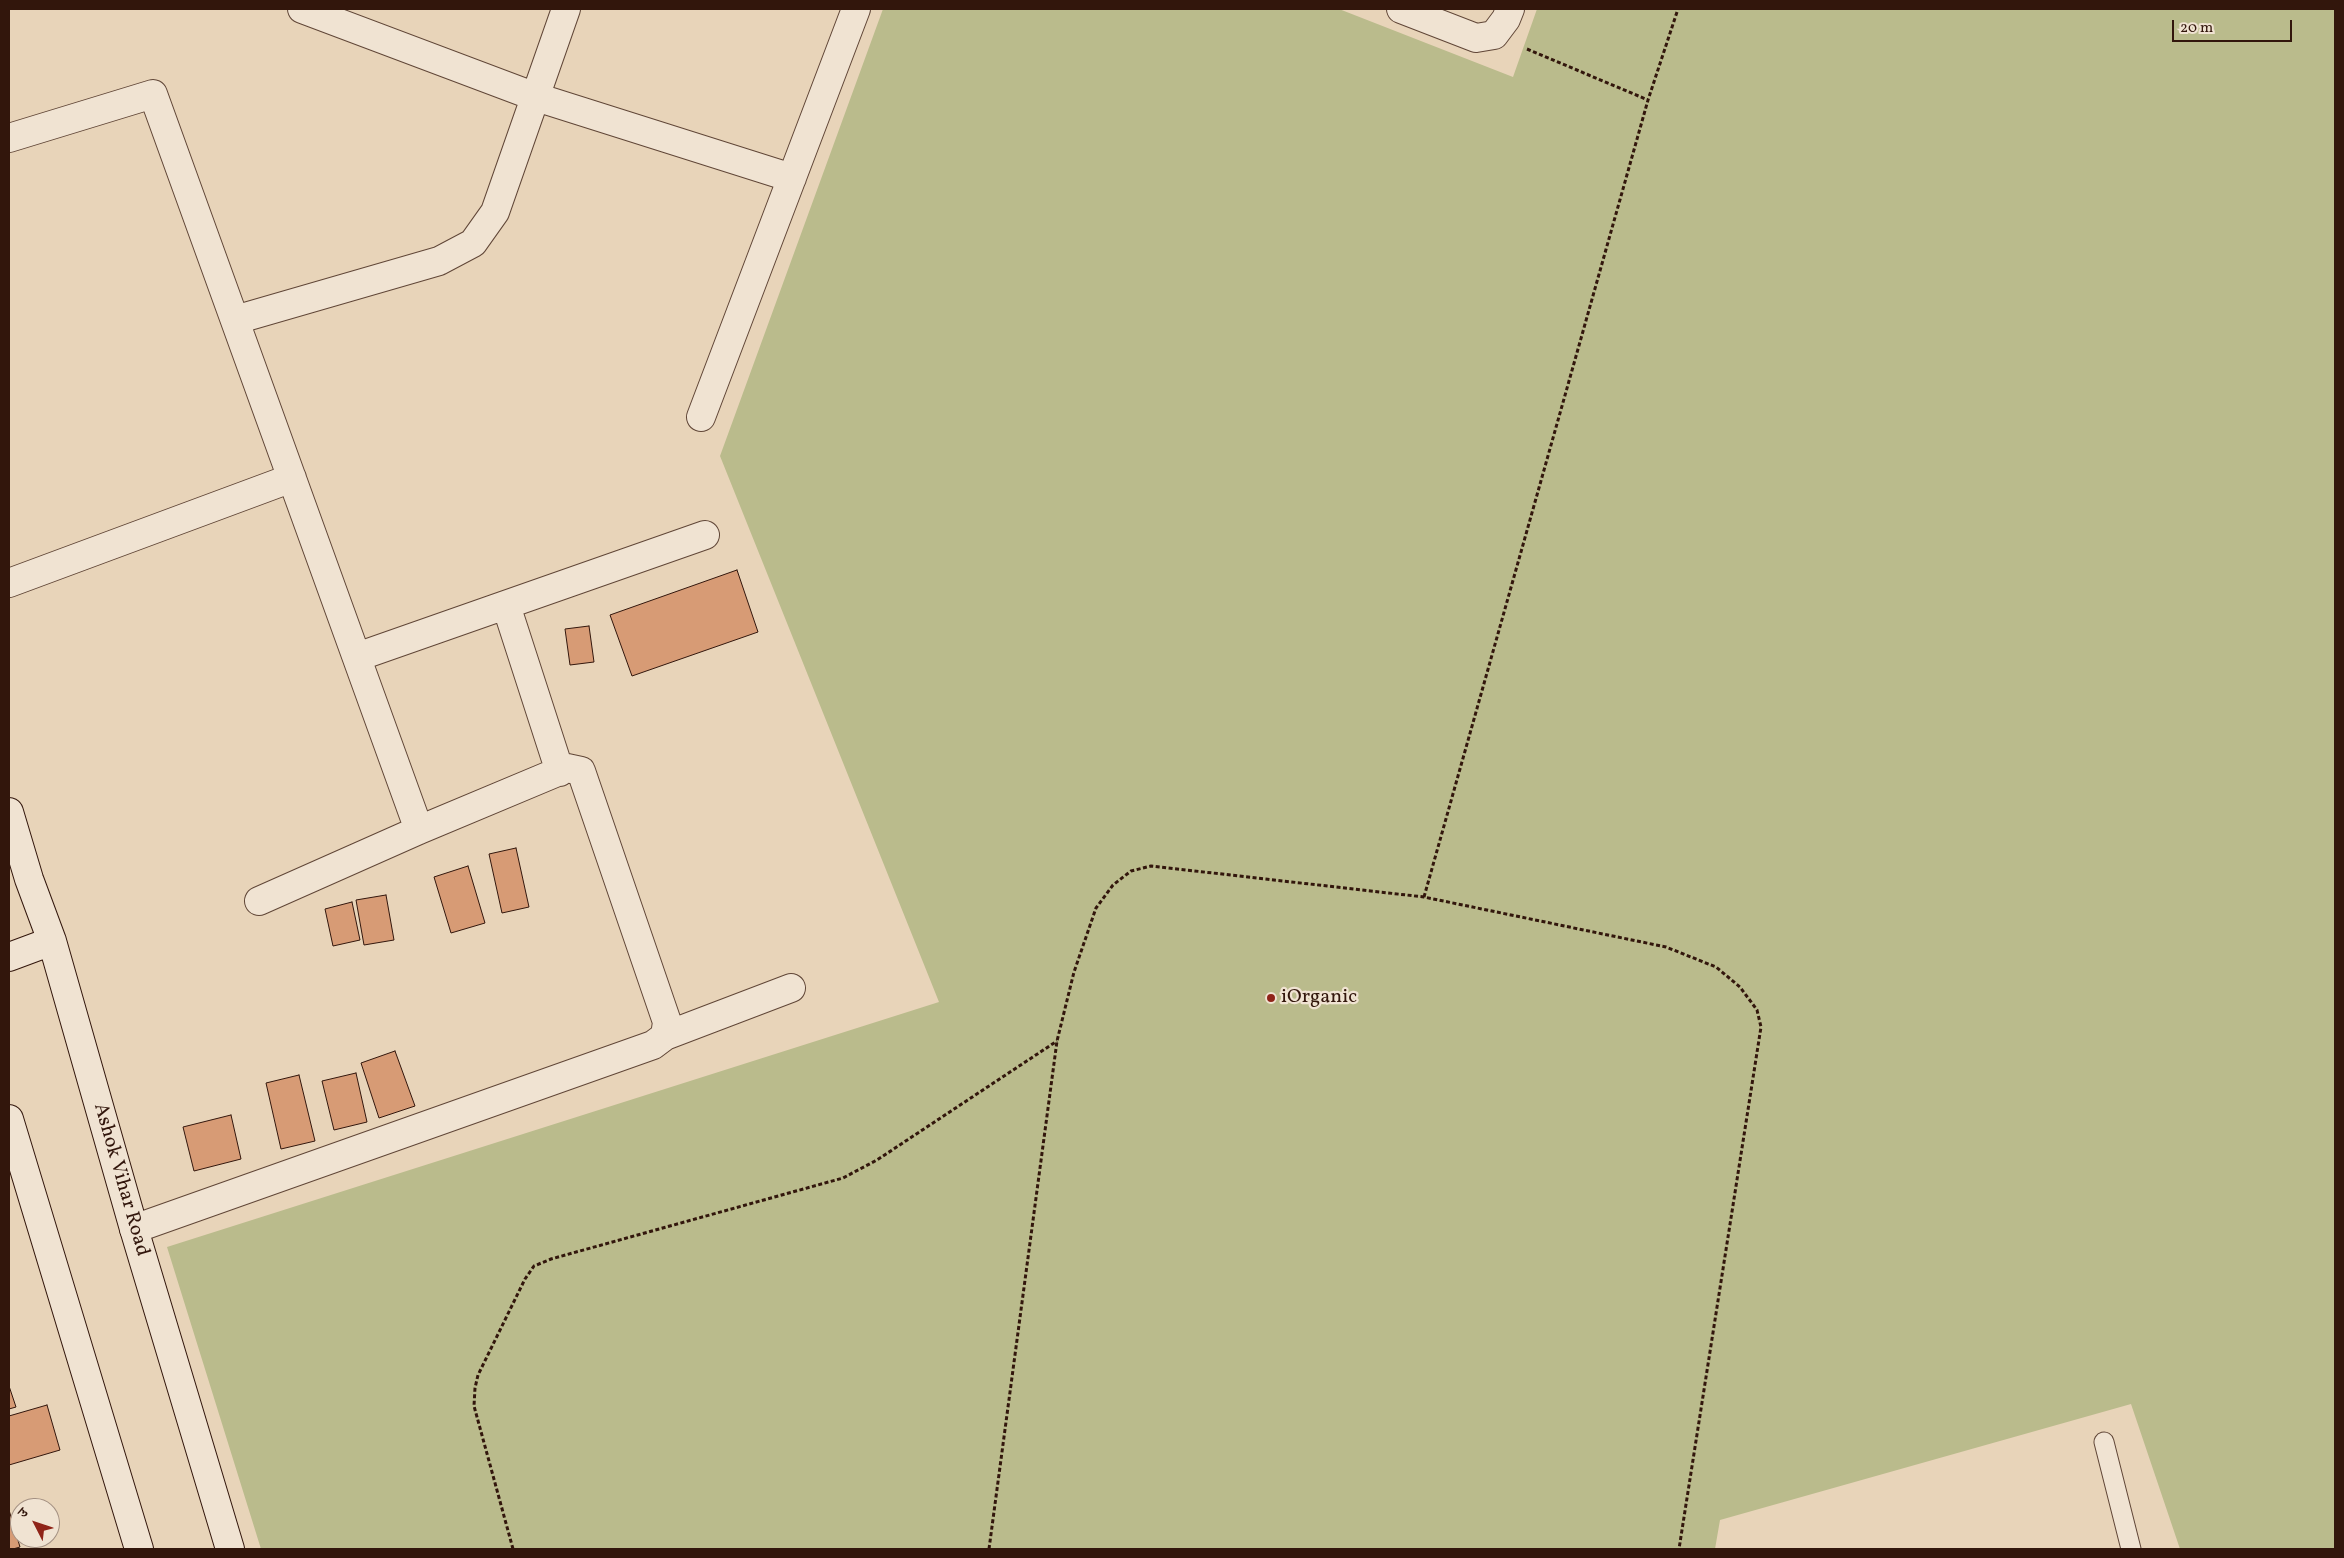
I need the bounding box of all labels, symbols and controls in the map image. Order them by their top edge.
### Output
scale bar [2174,10,2294,42]
text: 20 m [2180,18,2213,39]
place label: iOrganic [1281,986,1357,1010]
marker: iOrganic [1265,992,1277,1004]
street label: Ashok Vihar Road [87,1101,153,1259]
north arrow [10,1498,60,1548]
text: उ [15,1505,34,1522]

